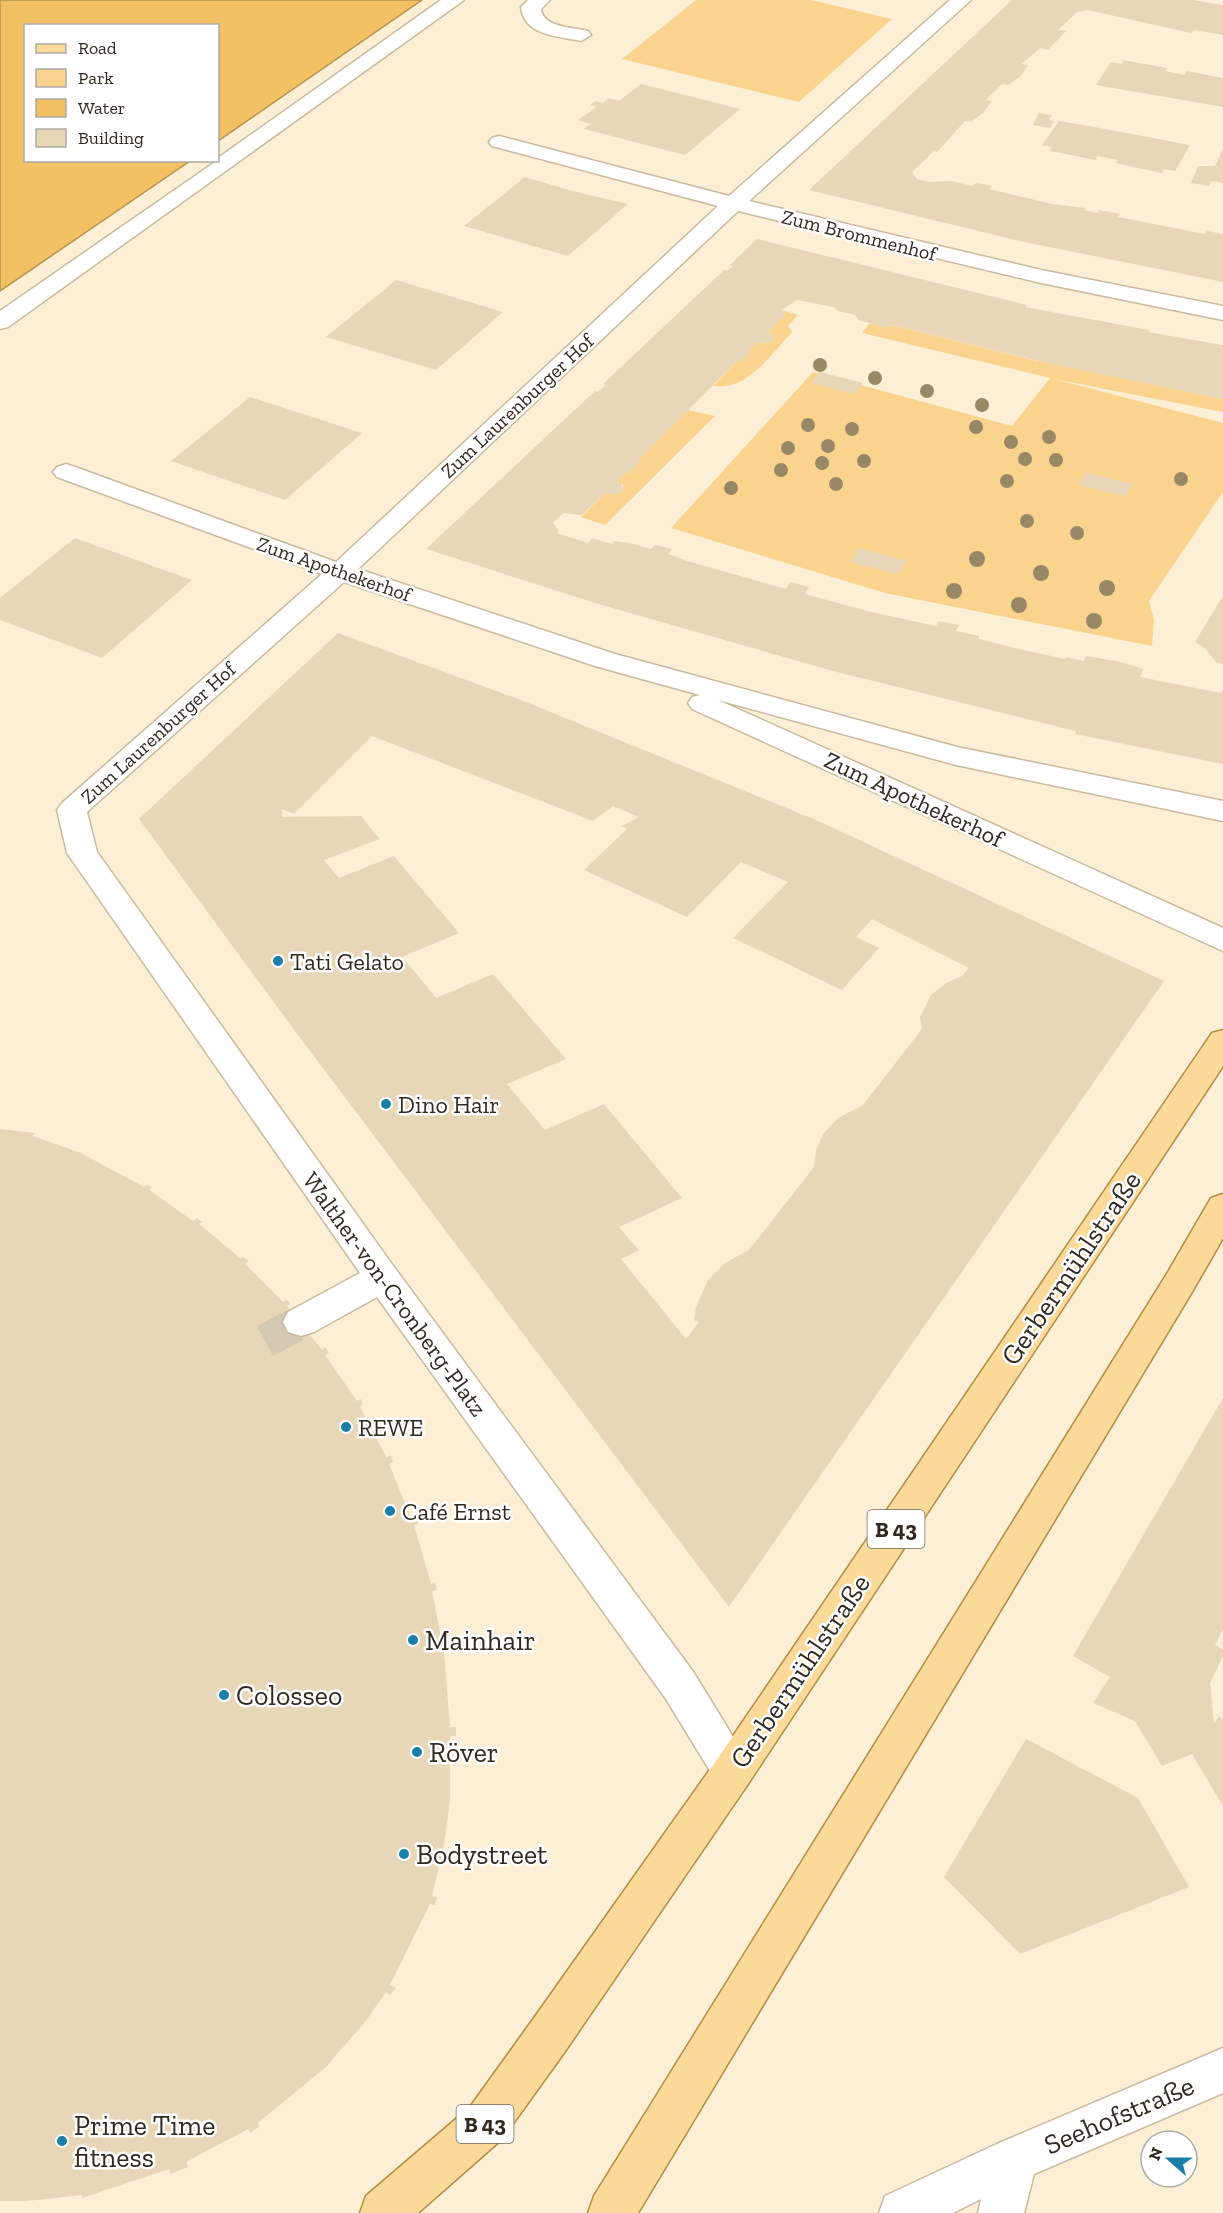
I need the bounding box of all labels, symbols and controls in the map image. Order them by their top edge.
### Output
legend [24,24,219,162]
text: Road [78,37,117,59]
text: Park [78,67,114,89]
text: Water [78,97,125,119]
text: Building [78,127,144,149]
street label: Zum Brommenhof [779,204,940,266]
street label: Zum Laurenburger Hof [436,328,599,483]
street label: Zum Apothekerhof [254,531,416,607]
street label: Zum Laurenburger Hof [76,656,242,809]
street label: Zum Apothekerhof [820,745,1010,854]
place label: Tati Gelato [290,947,404,976]
marker: Tati Gelato [271,954,285,968]
place label: Dino Hair [398,1090,499,1119]
marker: Dino Hair [379,1097,393,1111]
street label: Gerbermühlstraße [994,1165,1148,1371]
street label: Walther-von-Cronberg-Platz [297,1166,493,1422]
place label: REWE [358,1413,423,1442]
marker: REWE [339,1420,353,1434]
place label: Café Ernst [402,1497,511,1526]
marker: Café Ernst [383,1504,397,1518]
road number: B 43 [868,1510,924,1548]
street label: Gerbermühlstraße [723,1568,877,1774]
place label: Mainhair [425,1624,536,1657]
marker: Mainhair [406,1633,420,1647]
place label: Colosseo [236,1679,342,1712]
marker: Colosseo [217,1688,231,1702]
place label: Röver [429,1736,499,1769]
marker: Röver [410,1745,424,1759]
place label: Bodystreet [416,1838,548,1871]
marker: Bodystreet [397,1847,411,1861]
street label: Seehofstraße [1039,2069,1199,2161]
road number: B 43 [456,2105,514,2143]
place label: Prime Time fitness [74,2109,215,2174]
north arrow [1139,2129,1199,2189]
marker: Prime Time fitness [55,2134,69,2148]
text: N [1144,2145,1167,2163]

